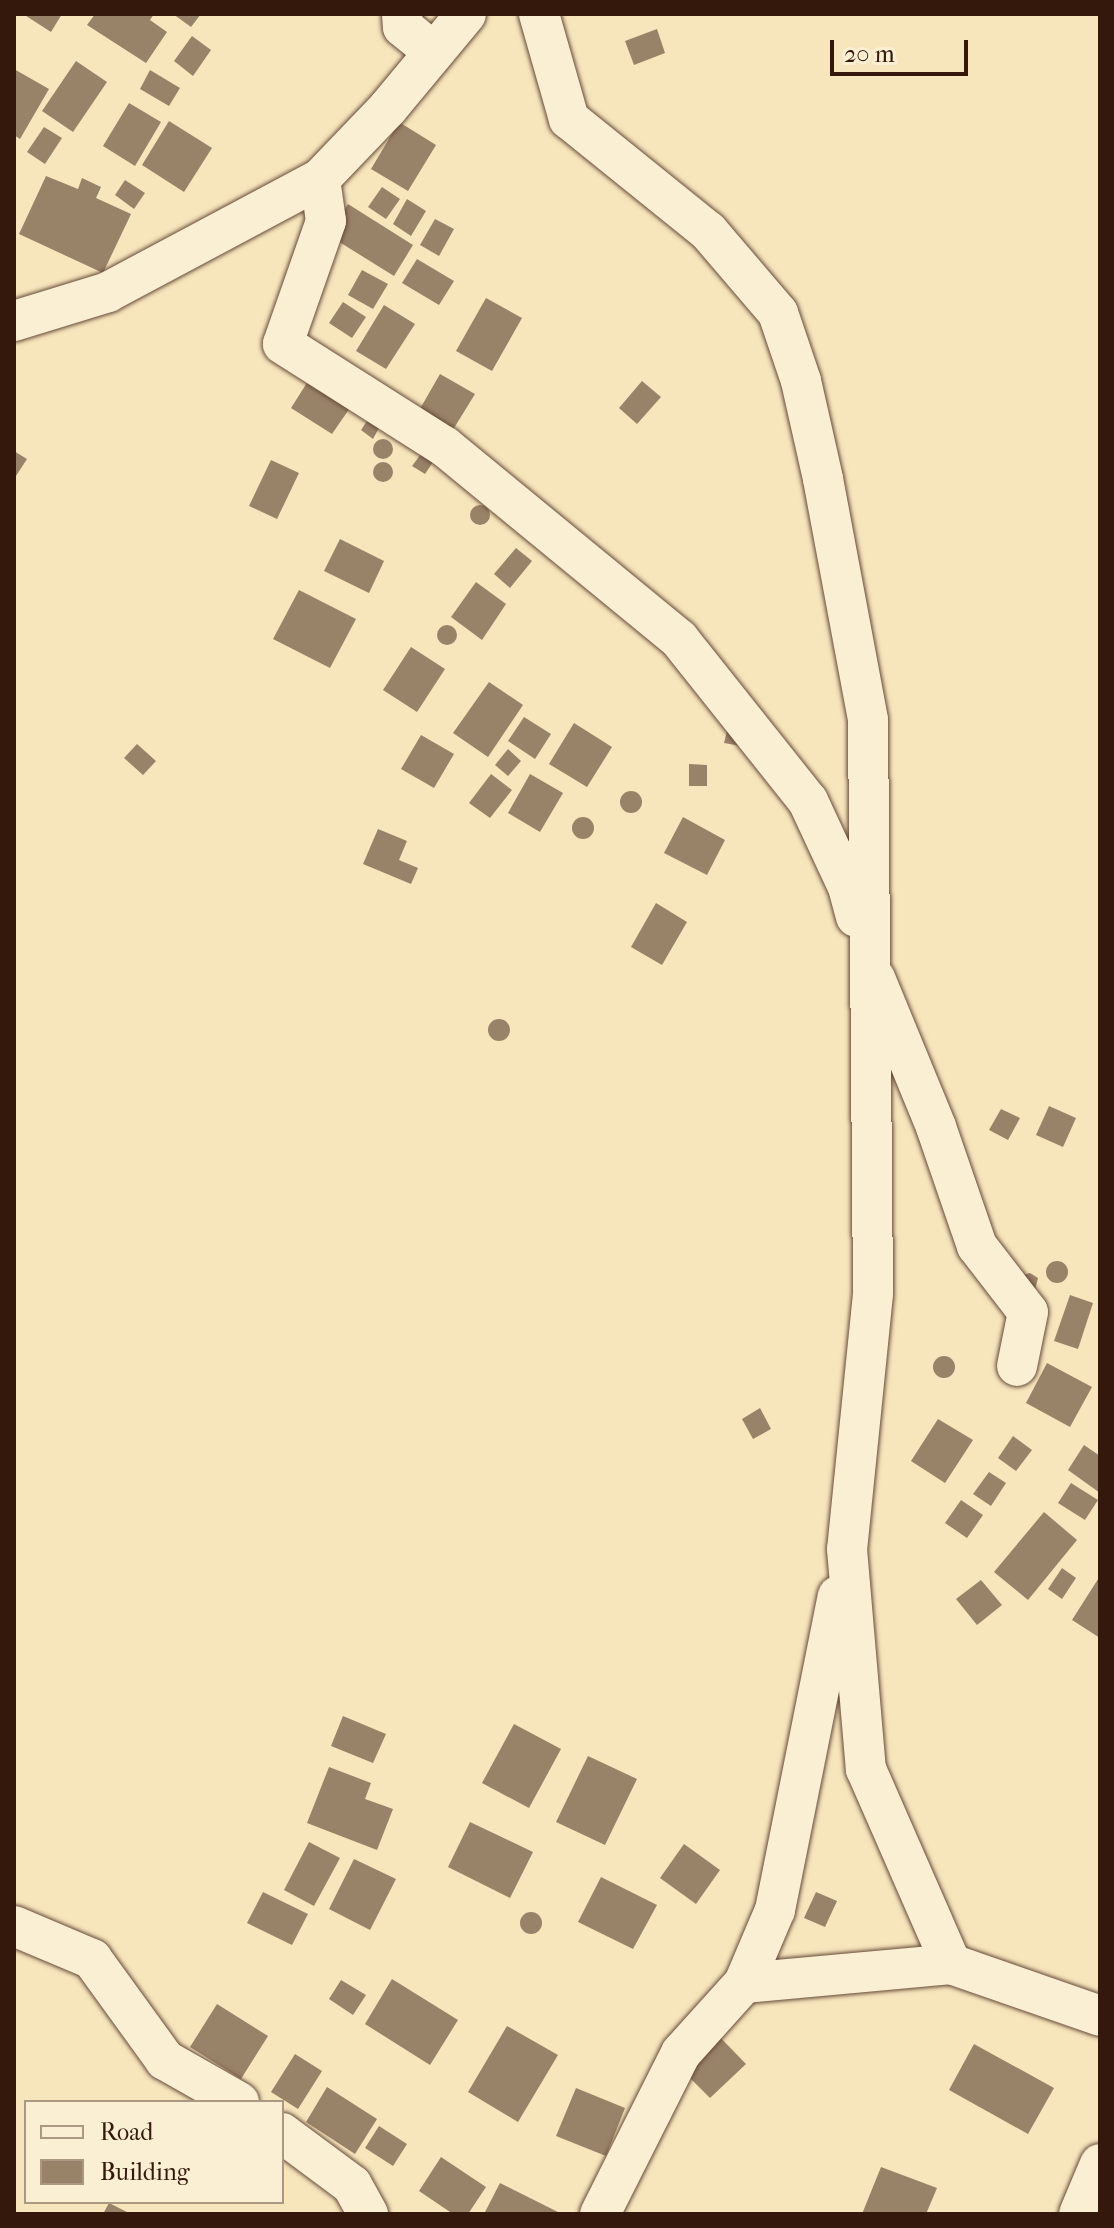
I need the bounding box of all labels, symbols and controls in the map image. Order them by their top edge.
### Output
scale bar [834,24,972,74]
text: 20 m [844,40,895,68]
legend [24,2100,284,2204]
text: Road [100,2118,153,2146]
text: Building [100,2158,190,2186]

